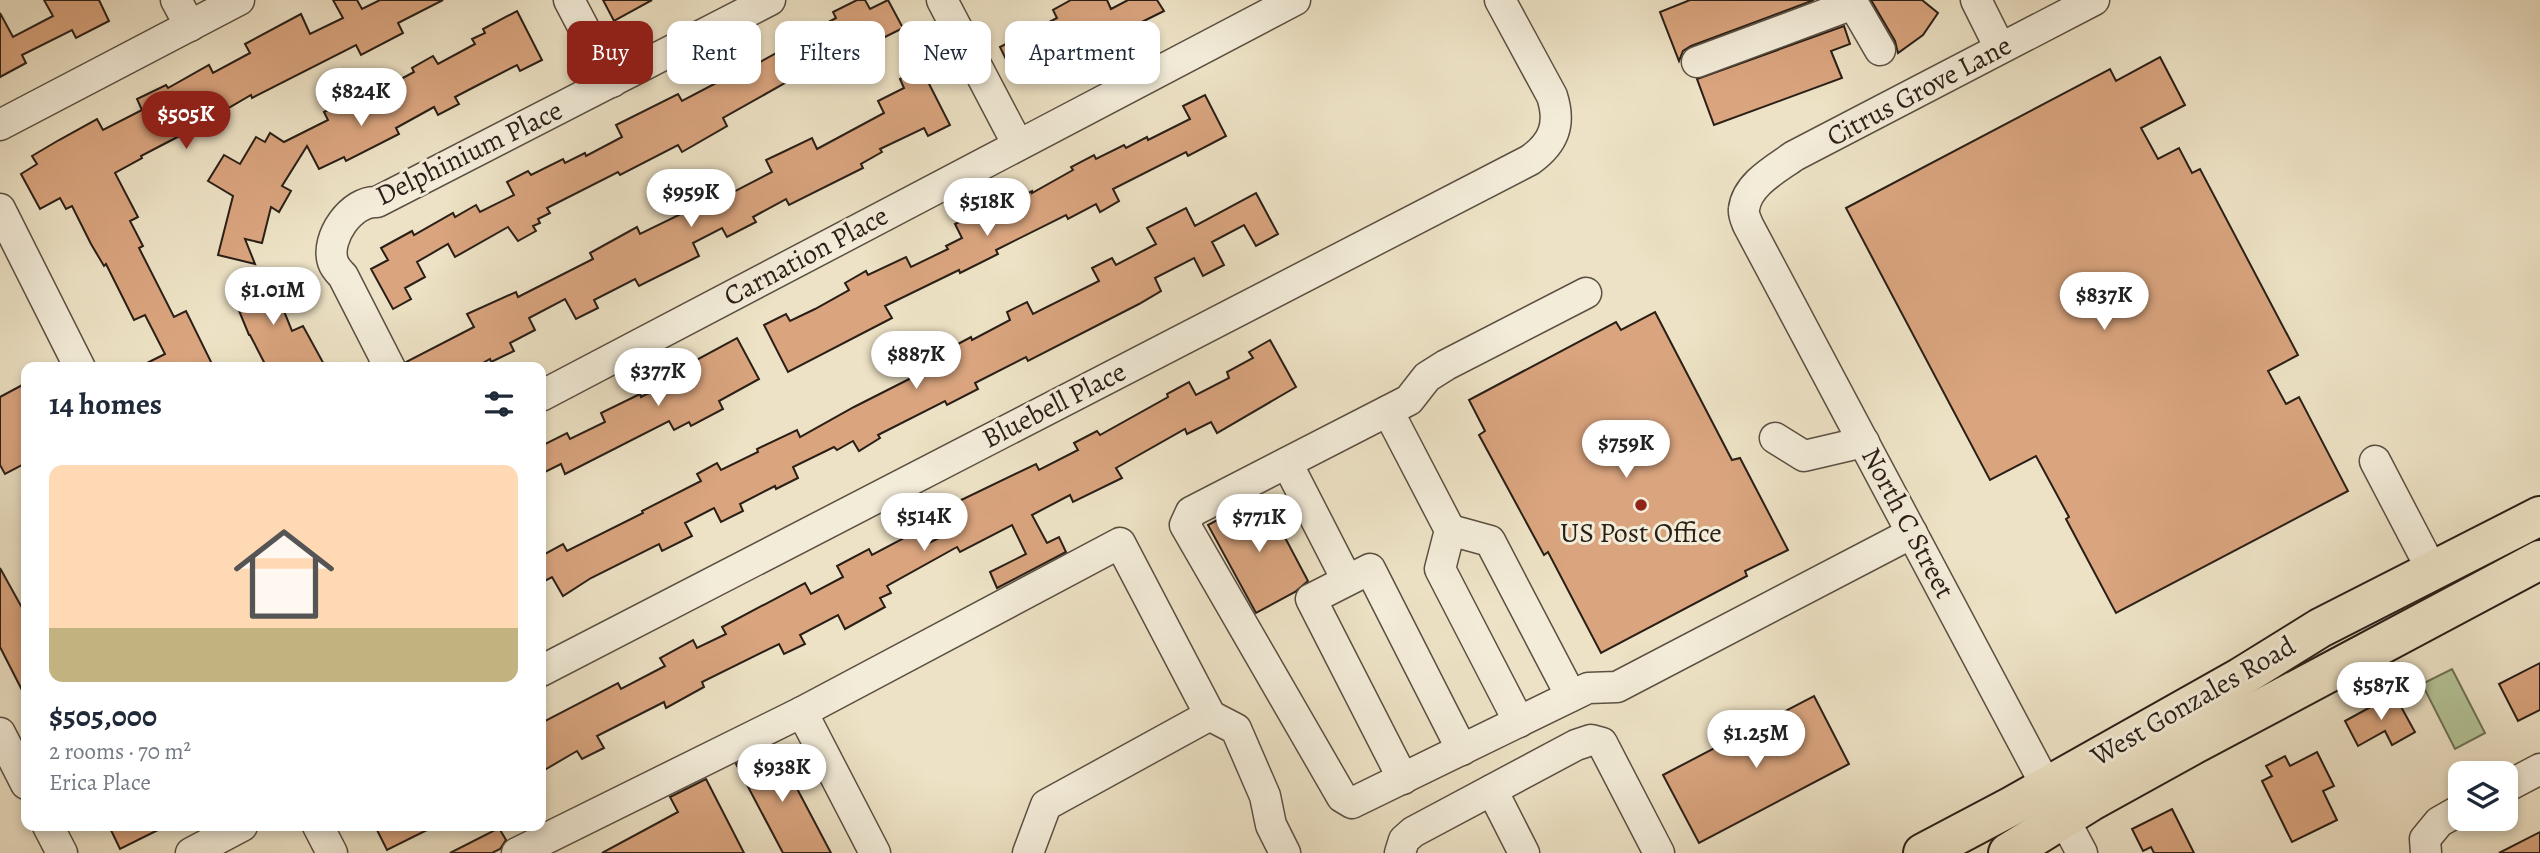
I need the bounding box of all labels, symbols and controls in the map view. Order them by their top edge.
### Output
chip: Buy [567,21,653,84]
chip: Rent [667,21,761,84]
chip: Filters [775,21,885,84]
chip: New [899,21,991,84]
chip: Apartment [1005,21,1160,84]
street label: Citrus Grove Lane [1820,26,2018,156]
pin: $824K [312,68,410,128]
text: $824K [332,75,390,106]
street label: Delphinium Place [369,91,569,215]
pin: $505K [137,92,235,151]
text: $505K [157,98,215,129]
pin: $959K [642,170,740,229]
text: $959K [663,176,719,207]
pin: $518K [938,178,1036,238]
text: $518K [960,185,1014,216]
street label: Carnation Place [717,197,895,315]
pin: $1.01M [216,268,330,327]
pin: $837K [2055,272,2153,332]
text: $1.01M [241,274,305,305]
text: $837K [2076,279,2132,310]
pin: $887K [867,332,965,391]
text: $887K [887,338,945,369]
pin: $377K [609,348,707,408]
street label: Bluebell Place [976,353,1132,457]
text: $377K [630,355,686,386]
text: 14 homes [49,384,162,424]
icon: filters [480,385,518,423]
pin: $759K [1577,420,1675,480]
text: $759K [1598,427,1654,458]
street label: North C Street [1852,441,1964,605]
pin: $514K [875,494,973,553]
pin: $771K [1210,494,1308,554]
marker: US Post Office [1633,497,1649,513]
text: $514K [897,500,951,531]
text: $771K [1232,501,1286,532]
icon: home [221,511,347,637]
place label: US Post Office [1560,514,1722,552]
street label: West Gonzales Road [2083,626,2303,776]
pin: $587K [2332,662,2430,722]
text: $587K [2353,669,2409,700]
text: $505,000 [49,696,157,736]
pin: $1.25M [1699,710,1813,770]
text: $1.25M [1723,717,1789,748]
text: 2 rooms · 70 m² [49,736,191,767]
pin: $938K [733,744,831,804]
text: $938K [753,751,811,782]
map controls [2448,761,2518,831]
button: layers [2448,761,2518,831]
text: Erica Place [49,767,151,798]

